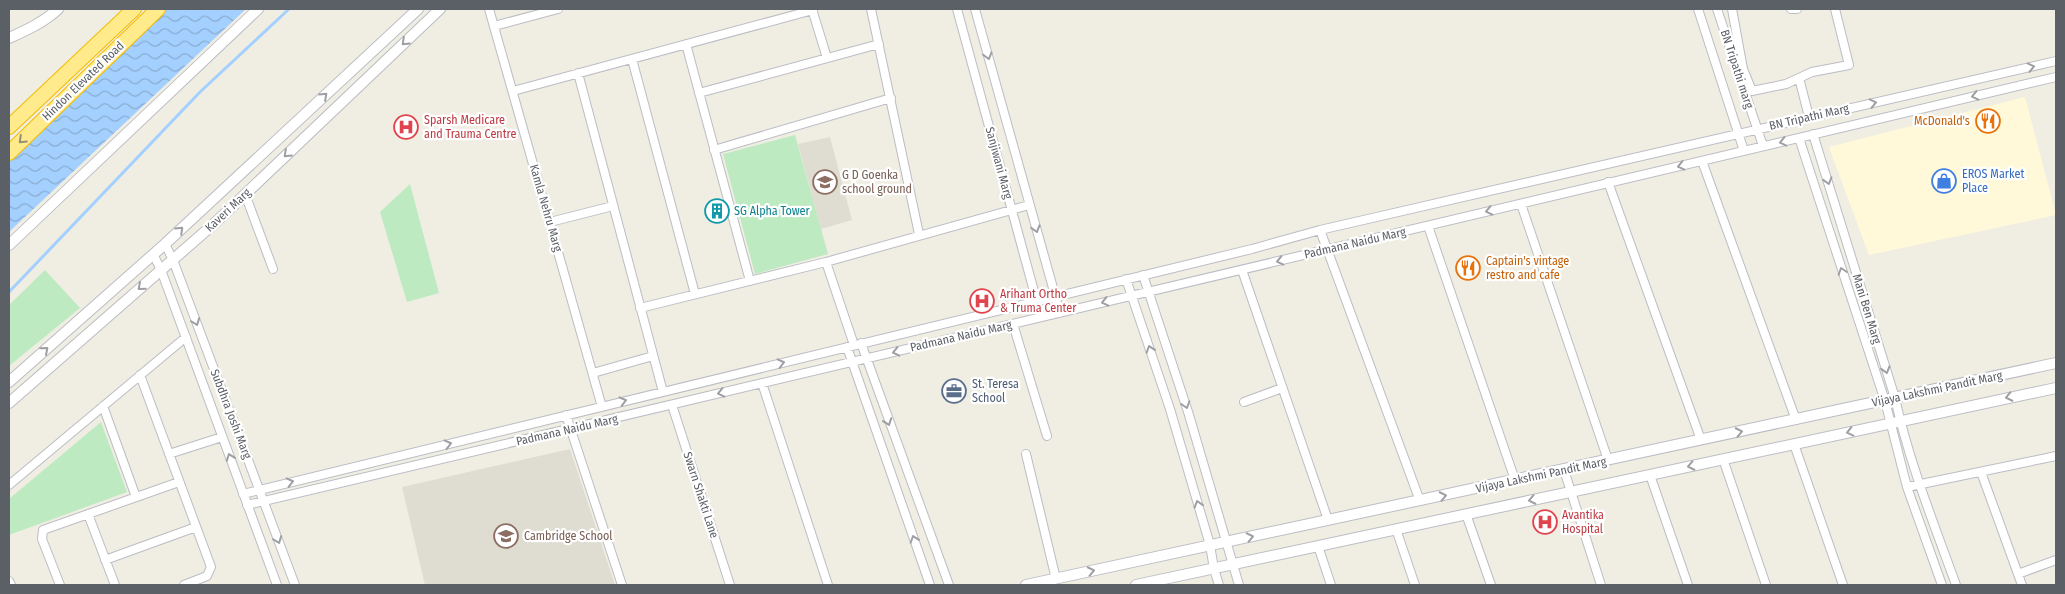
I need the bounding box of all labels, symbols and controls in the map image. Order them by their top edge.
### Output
street label: BN Tripathi marg [1718,28,1756,111]
one-way arrow [402,36,411,45]
street label: Hindon Elevated Road [39,38,127,124]
one-way arrow [982,51,993,60]
one-way arrow [2027,62,2035,73]
one-way arrow [1970,90,1979,101]
one-way arrow [319,93,328,102]
one-way arrow [1868,98,1877,109]
street label: BN Tripathi Marg [1768,101,1851,133]
restaurant icon: McDonald's [1975,108,2001,134]
place label: Sparsh Medicare and Trauma Centre [424,113,516,141]
hospital icon: Sparsh Medicare and Trauma Centre [393,114,419,140]
place label: McDonald's [1914,114,1970,128]
street label: Sanjiwani Marg [983,125,1015,201]
one-way arrow [19,134,28,143]
one-way arrow [1778,136,1787,147]
one-way arrow [284,148,293,157]
one-way arrow [1677,160,1685,170]
street label: Kamla Nehru Marg [527,163,565,254]
place label: EROS Market Place [1962,167,2024,195]
place label: G D Goenka school ground [842,168,912,196]
shop icon: EROS Market Place [1931,168,1957,194]
school or university icon: G D Goenka school ground [812,169,838,195]
one-way arrow [1822,176,1832,185]
street label: Kaveri Marg [202,185,254,235]
building icon: SG Alpha Tower [704,198,730,224]
place label: SG Alpha Tower [734,204,811,218]
one-way arrow [1484,205,1493,216]
street label: Padmana Naidu Marg [1303,224,1408,262]
one-way arrow [1031,225,1041,233]
one-way arrow [174,227,183,236]
place label: Captain's vintage restro and cafe [1486,254,1569,282]
one-way arrow [1276,255,1285,266]
restaurant icon: Captain's vintage restro and cafe [1455,255,1481,281]
one-way arrow [1838,267,1848,276]
street label: Mani Ben Marg [1850,272,1884,346]
one-way arrow [138,282,147,291]
place label: Arihant Ortho & Truma Center [1000,287,1077,315]
hospital icon: Arihant Ortho & Truma Center [969,288,995,314]
one-way arrow [1101,296,1109,307]
one-way arrow [190,317,200,326]
street label: Padmana Naidu Marg [909,317,1014,355]
one-way arrow [891,346,900,357]
one-way arrow [1145,346,1155,354]
one-way arrow [40,347,49,356]
one-way arrow [777,358,786,369]
one-way arrow [1880,365,1890,373]
street label: Subdhra Joshi Marg [207,367,255,461]
street label: Vijaya Lakshmi Pandit Marg [1870,368,2004,410]
place label: St. Teresa School [972,377,1019,405]
office icon: St. Teresa School [941,378,967,404]
one-way arrow [716,387,725,398]
one-way arrow [2004,392,2013,402]
one-way arrow [619,396,628,407]
one-way arrow [1180,400,1190,408]
street label: Padmana Naidu Marg [515,411,620,449]
one-way arrow [882,418,892,426]
one-way arrow [1845,426,1854,437]
one-way arrow [1734,427,1743,438]
one-way arrow [444,439,453,450]
street label: Swarn Shakti Lane [680,450,722,540]
one-way arrow [226,454,236,462]
street label: Vijaya Lakshmi Pandit Marg [1474,454,1608,496]
one-way arrow [1686,460,1695,471]
one-way arrow [286,477,295,488]
one-way arrow [1438,491,1447,502]
one-way arrow [1528,494,1536,505]
one-way arrow [1194,501,1204,509]
place label: Avantika Hospital [1562,508,1604,536]
hospital icon: Avantika Hospital [1532,509,1558,535]
school or university icon: Cambridge School [493,523,519,549]
place label: Cambridge School [524,529,613,543]
one-way arrow [1245,532,1254,542]
one-way arrow [272,535,282,544]
one-way arrow [910,536,920,544]
one-way arrow [1086,566,1095,577]

